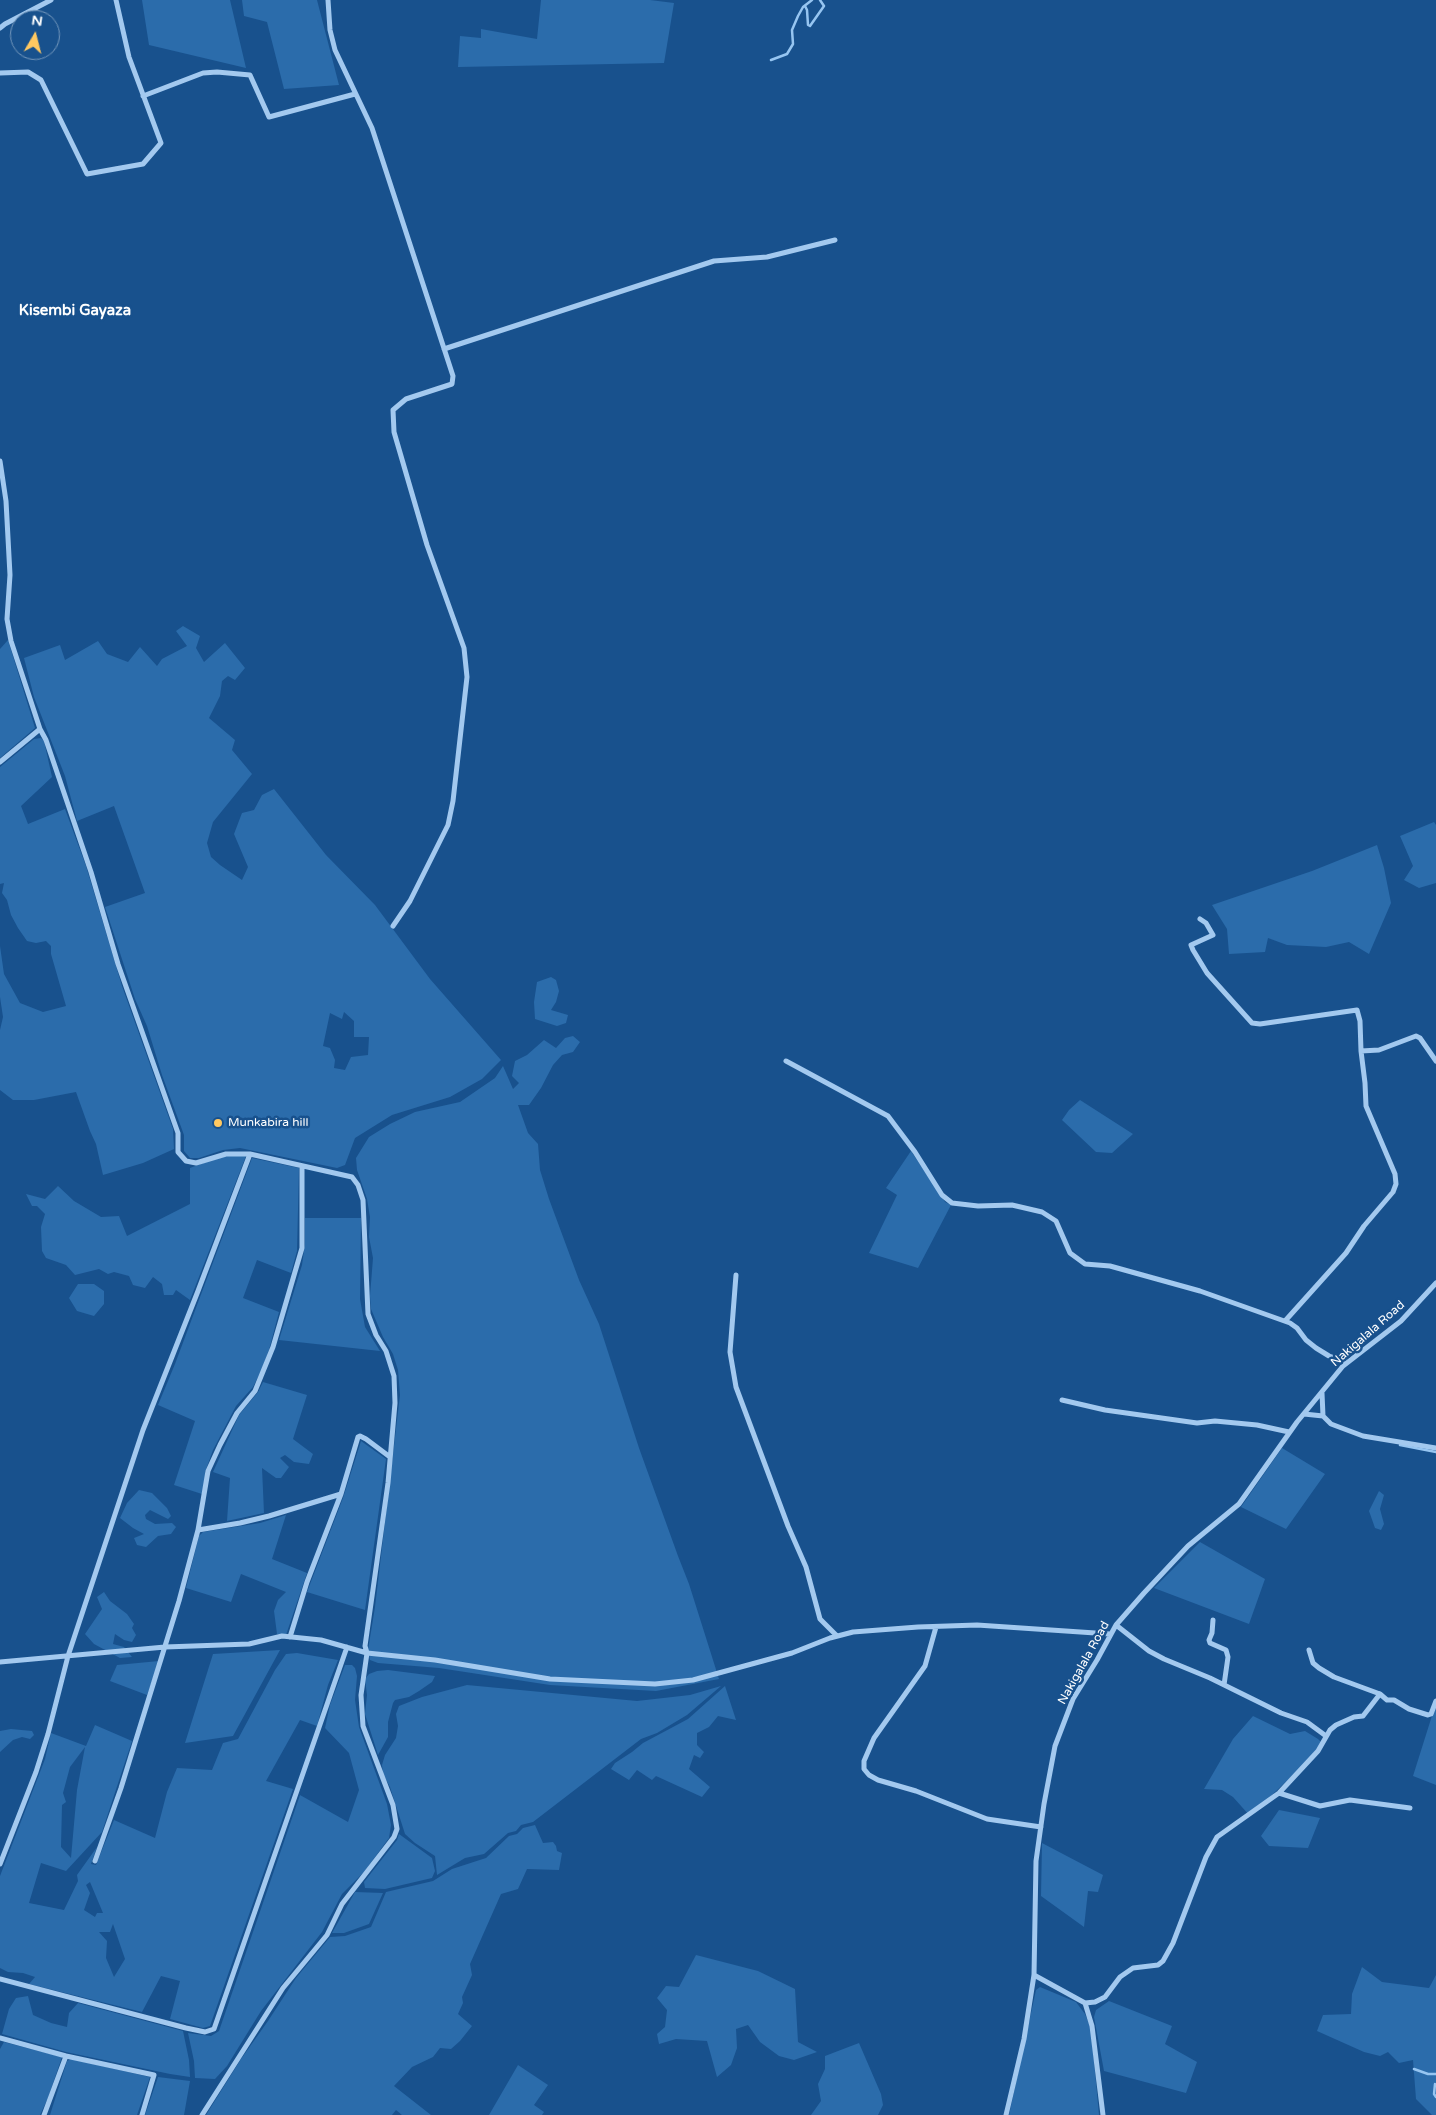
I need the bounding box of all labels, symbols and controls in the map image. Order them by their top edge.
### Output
north arrow [10,10,60,60]
text: N [30,11,44,30]
district label: Kisembi Gayaza [19,302,131,320]
place label: Munkabira hill [228,1116,309,1130]
marker: Munkabira hill [212,1117,224,1129]
street label: Nakigalala Road [1328,1298,1408,1370]
street label: Nakigalala Road [1055,1619,1113,1707]

